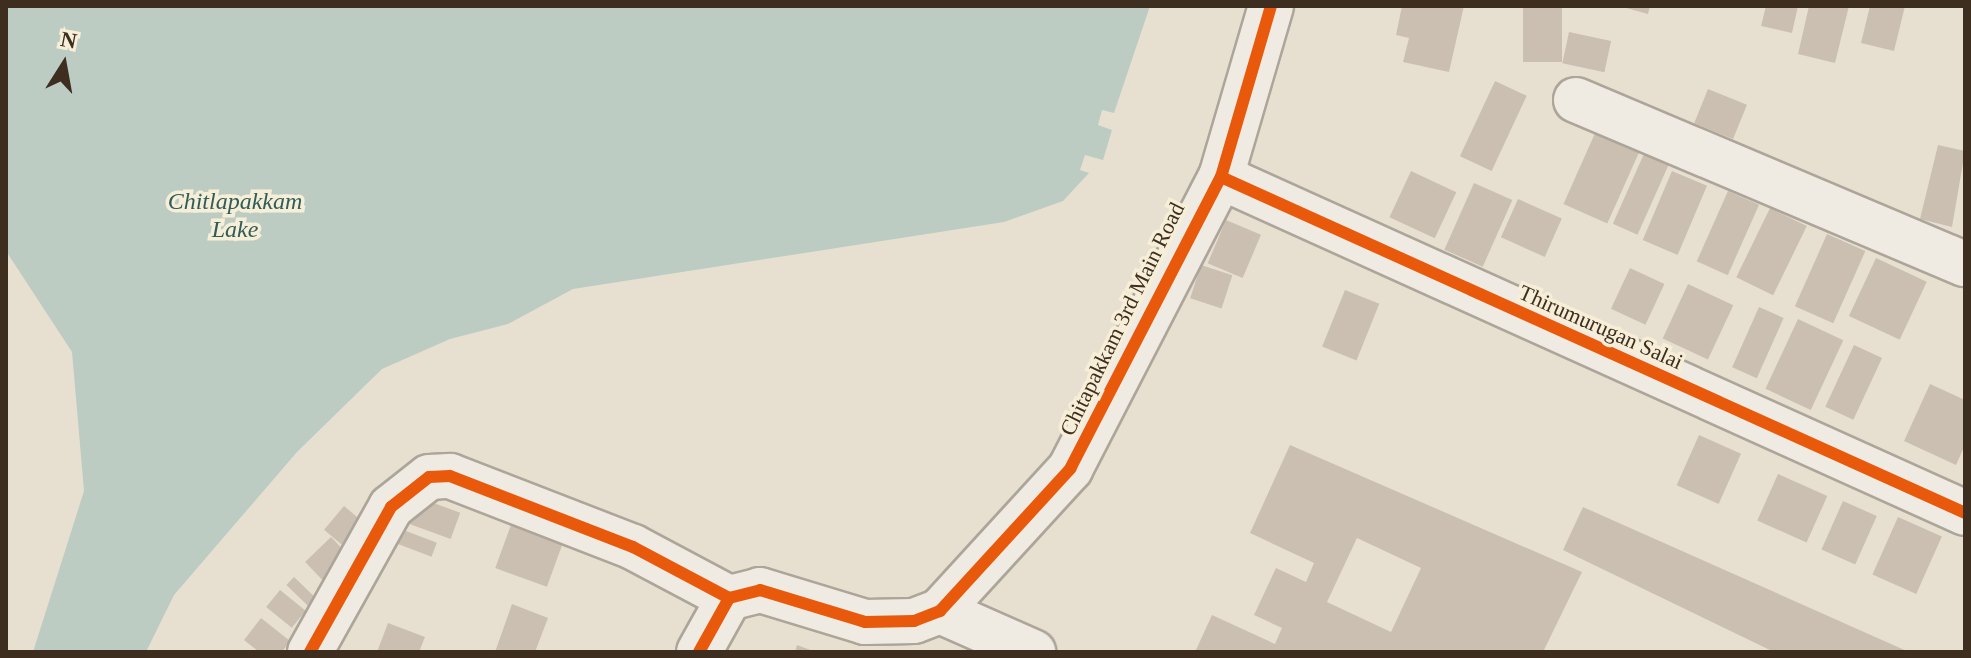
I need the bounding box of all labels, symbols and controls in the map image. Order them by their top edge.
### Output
north arrow [24,24,104,104]
text: N [58,26,79,54]
water label: Chitlapakkam Lake [168,188,302,244]
street label: Chitapakkam 3rd Main Road [1054,198,1190,440]
street label: Thirumurugan Salai [1515,279,1687,375]

